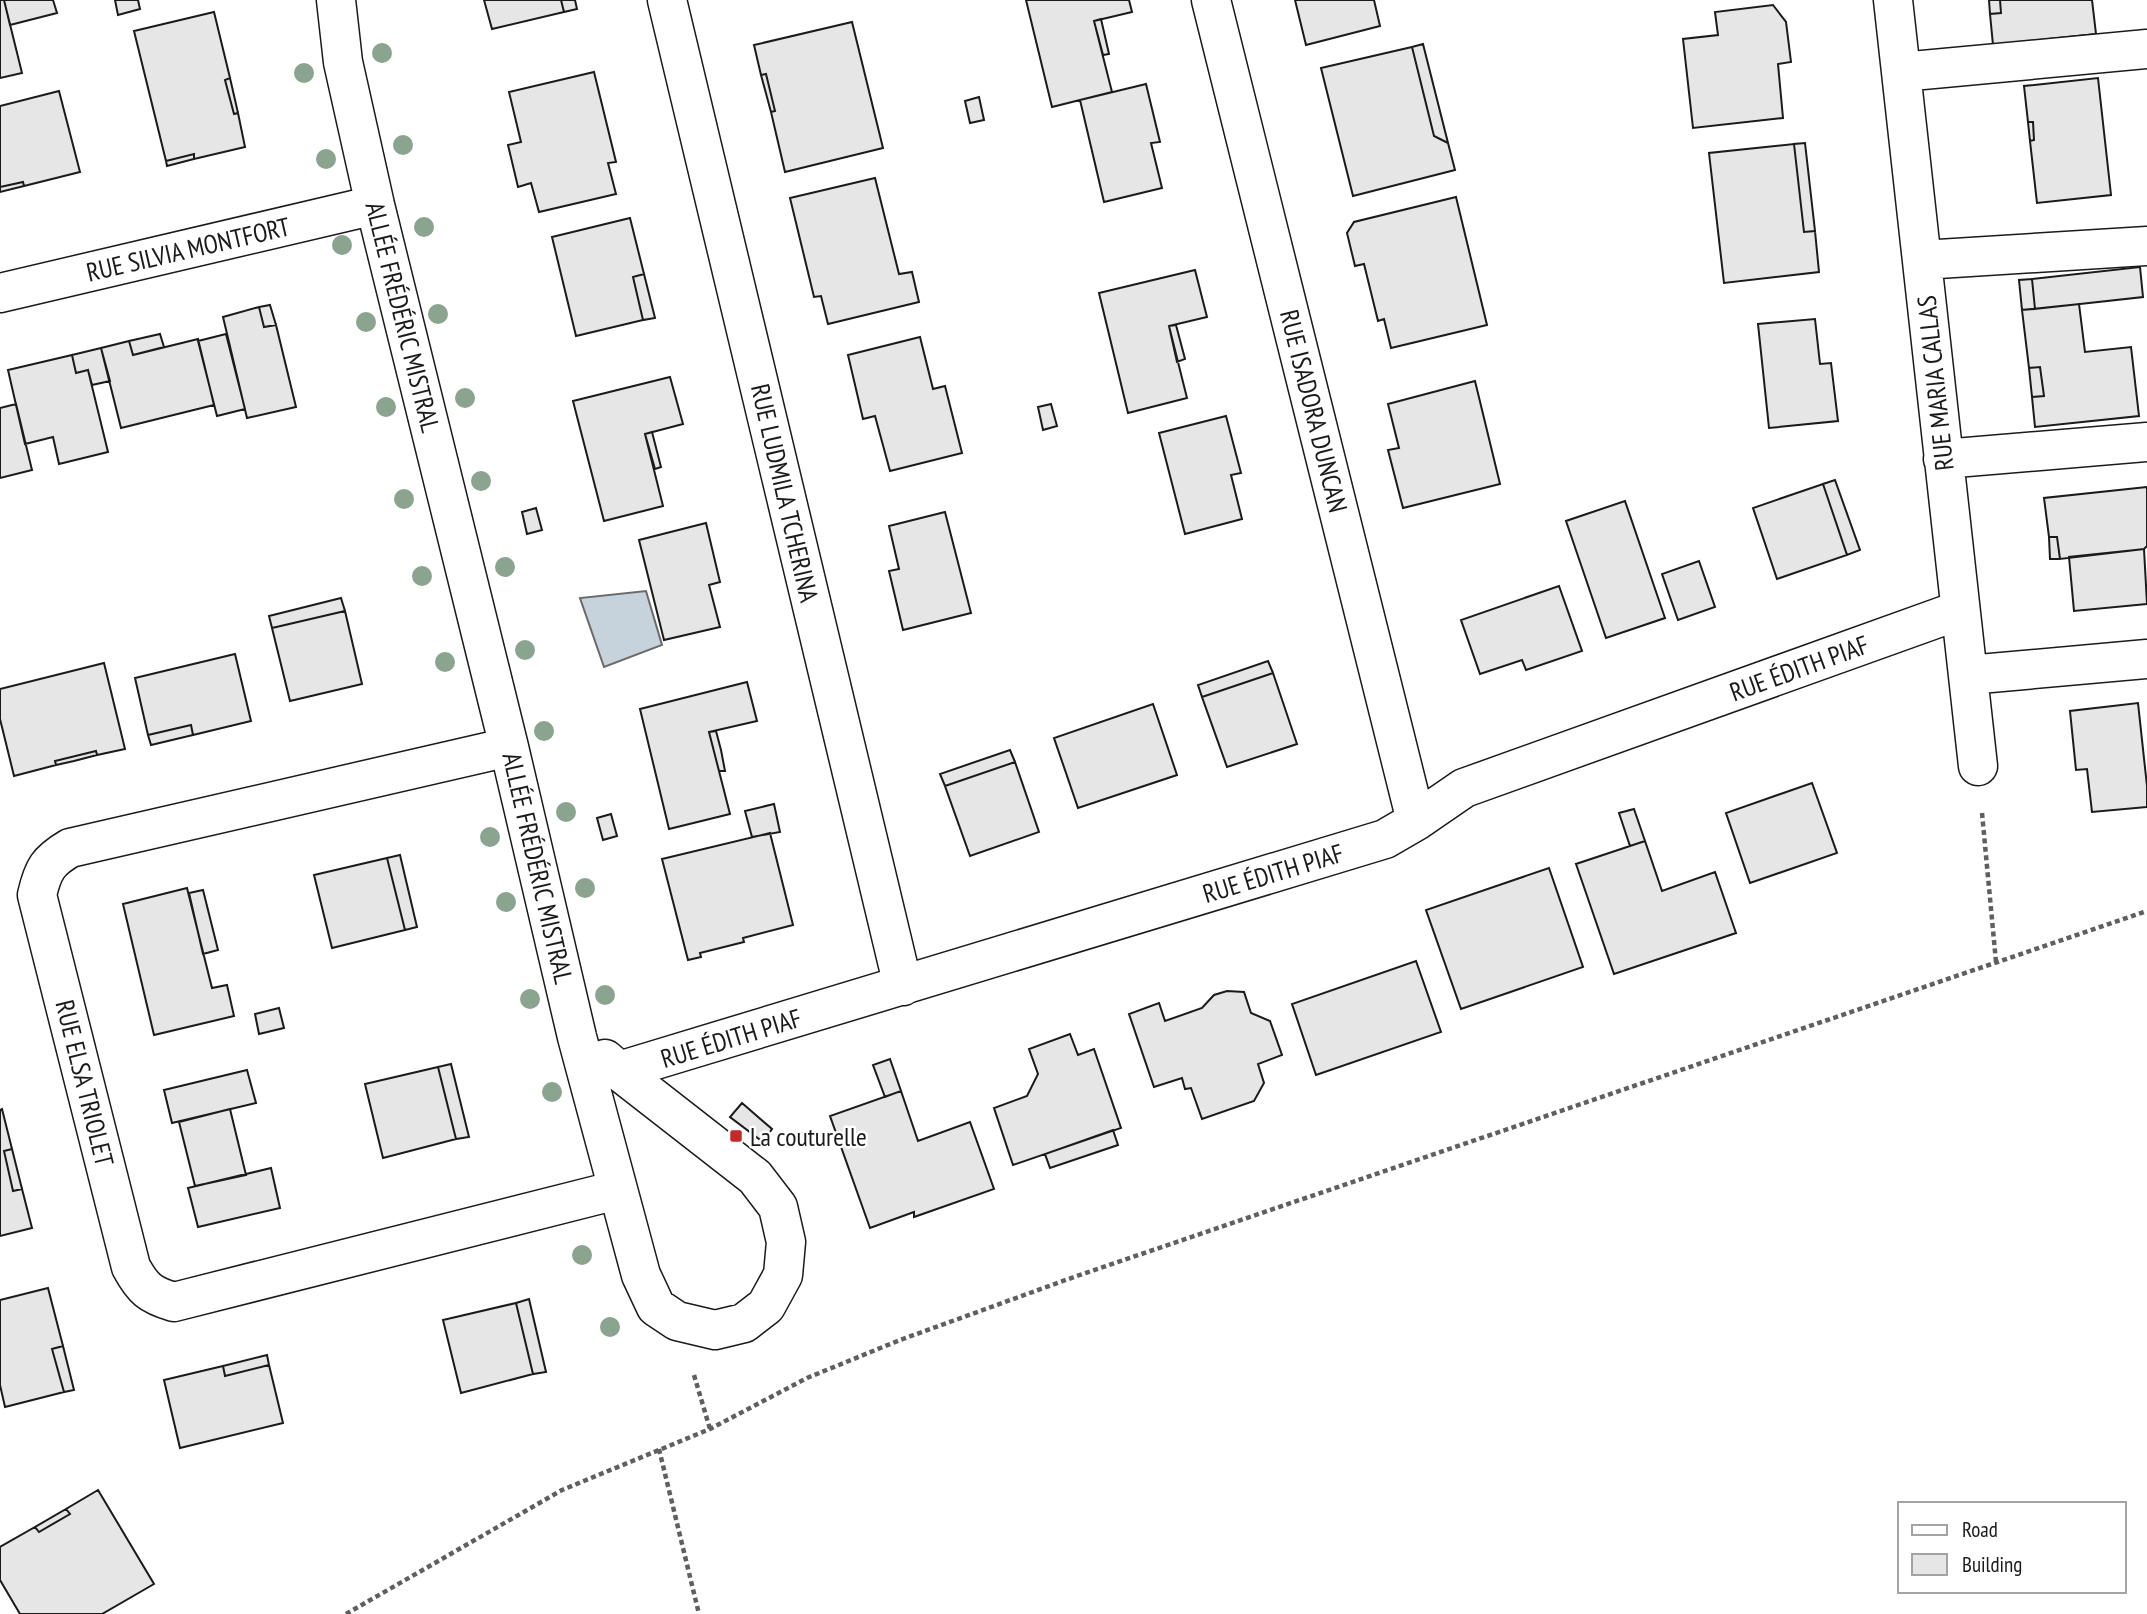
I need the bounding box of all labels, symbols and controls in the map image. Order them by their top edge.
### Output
street label: ALLÉE FRÉDÉRIC MISTRAL [358,198,448,436]
street label: RUE SILVIA MONTFORT [83,209,293,288]
street label: RUE MARIA CALLAS [1909,294,1961,472]
street label: RUE ISADORA DUNCAN [1273,306,1355,516]
street label: RUE LUDMILA TCHERINA [744,381,826,606]
street label: RUE ÉDITH PIAF [1725,628,1873,708]
street label: ALLÉE FRÉDÉRIC MISTRAL [495,749,581,987]
street label: RUE ÉDITH PIAF [1199,836,1347,910]
street label: RUE ELSA TRIOLET [48,997,122,1170]
street label: RUE ÉDITH PIAF [657,1001,805,1075]
place label: La couturelle [750,1120,867,1153]
marker: La couturelle [728,1128,744,1144]
legend [1898,1502,2126,1593]
text: Road [1962,1516,1998,1543]
text: Building [1962,1551,2022,1578]

